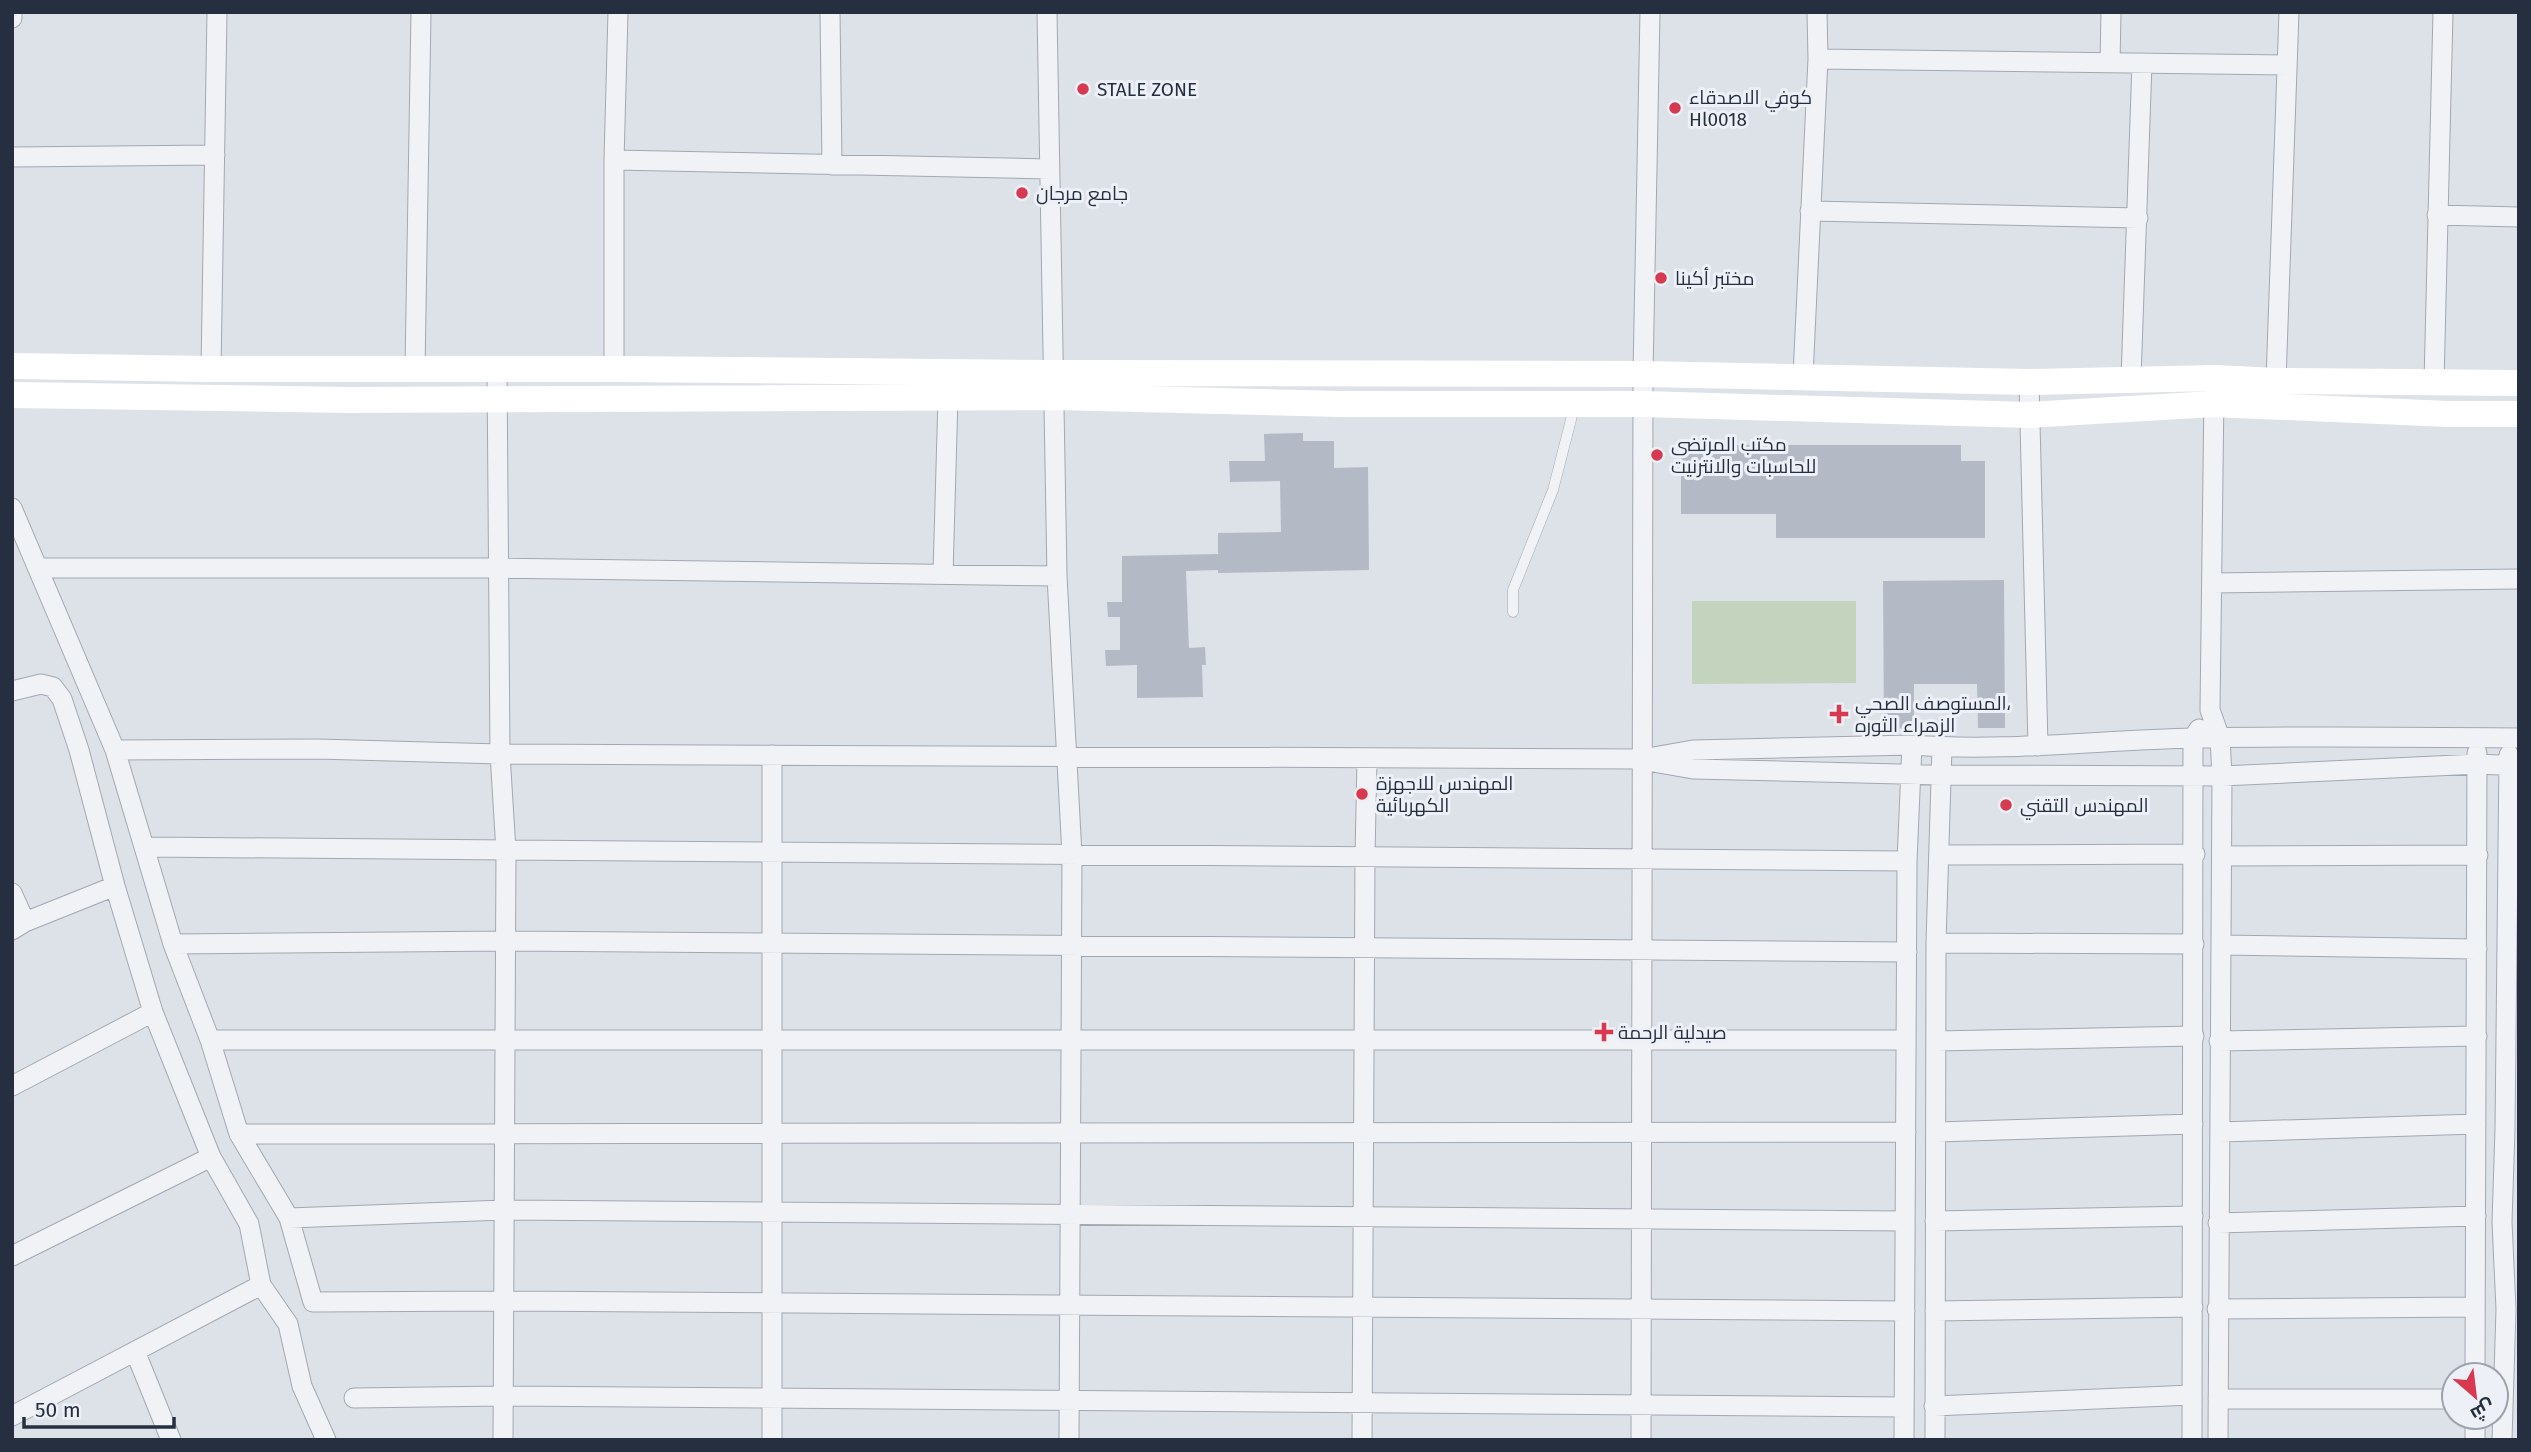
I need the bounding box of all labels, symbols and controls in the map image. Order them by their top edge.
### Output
place label: STALE ZONE [1097,78,1197,101]
marker: STALE ZONE [1075,81,1091,97]
place label: كوفي الاصدقاء Hl0018 [1689,86,1812,131]
marker: كوفي الاصدقاء Hl0018 [1667,100,1683,116]
place label: جامع مرجان [1036,182,1128,207]
marker: جامع مرجان [1014,185,1030,201]
place label: مختبر أكينا [1675,267,1754,290]
marker: مختبر أكينا [1653,270,1669,286]
place label: مكتب المرتضى للحاسبات والانترنيت [1671,433,1816,478]
marker: مكتب المرتضى للحاسبات والانترنيت [1649,447,1665,463]
place label: المستوصف الصحي، الزهراء الثوره [1855,692,2011,737]
marker: المستوصف الصحي، الزهراء الثوره [1829,704,1849,724]
place label: المهندس للاجهزة الكهربائية [1376,772,1513,817]
marker: المهندس للاجهزة الكهربائية [1354,786,1370,802]
place label: المهندس التقني [2020,794,2149,820]
marker: المهندس التقني [1998,797,2014,813]
place label: صيدلية الرحمة [1618,1021,1727,1044]
marker: صيدلية الرحمة [1596,1024,1612,1040]
north arrow [2440,1361,2510,1431]
scale bar [24,1386,175,1430]
text: ش [2467,1395,2499,1426]
text: 50 m [35,1397,81,1423]

